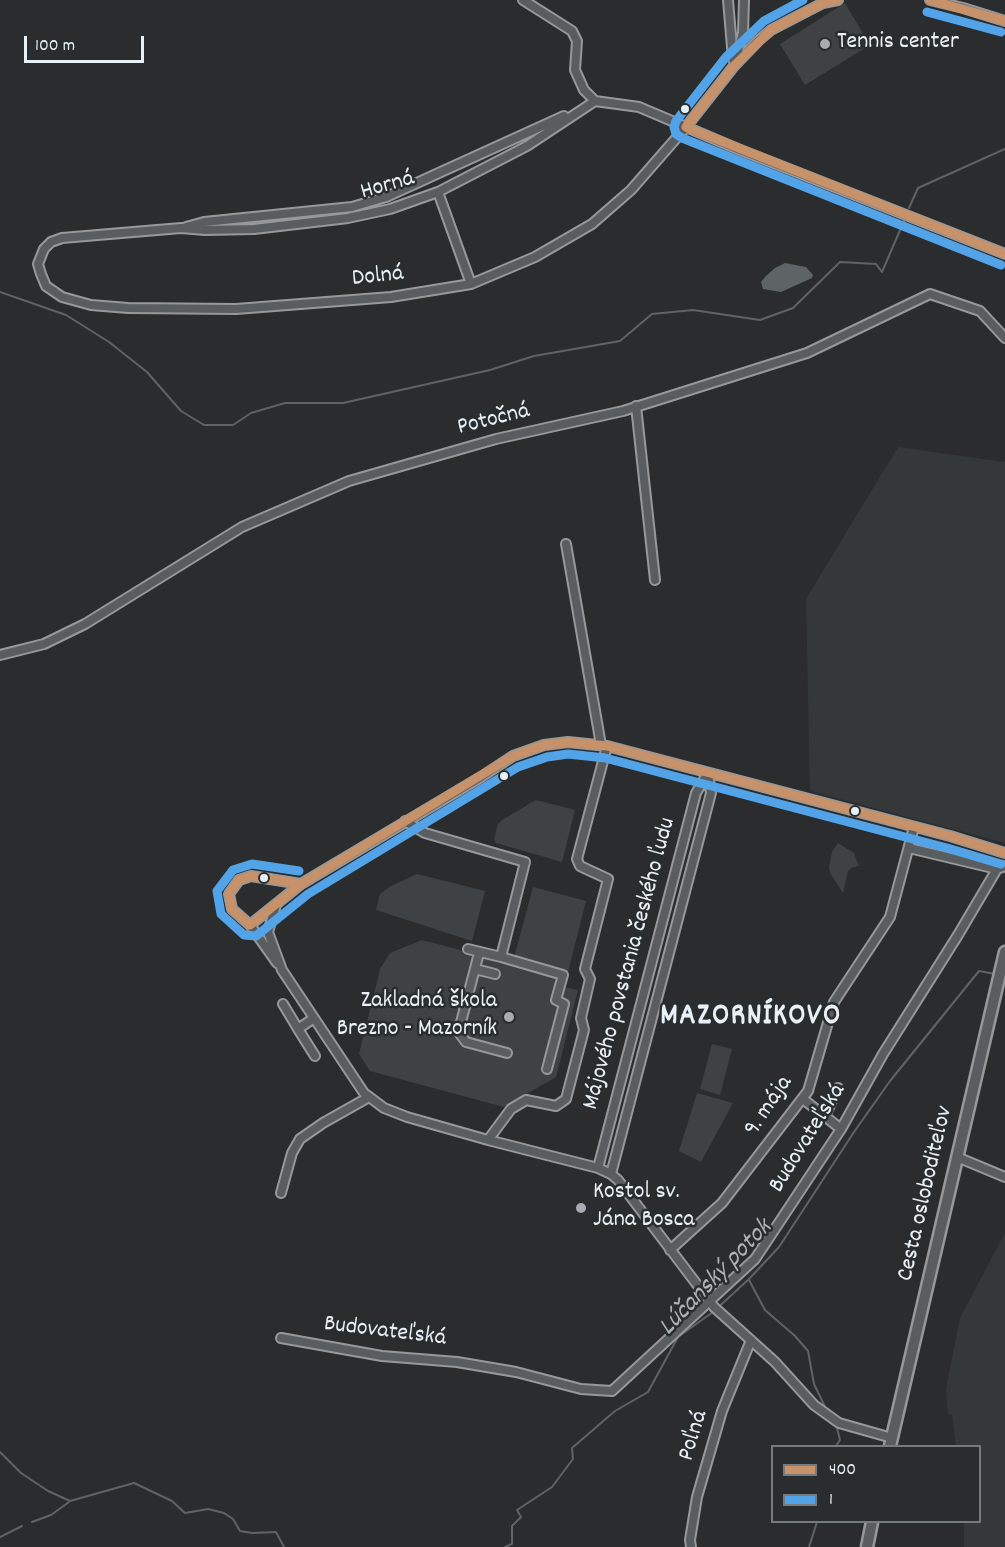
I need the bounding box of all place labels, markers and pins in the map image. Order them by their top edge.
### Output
place label: Tennis center [837,30,959,58]
marker: Tennis center [818,37,832,51]
unlabelled marker [679,103,691,115]
unlabelled marker [498,770,510,782]
unlabelled marker [849,805,861,817]
unlabelled marker [258,872,270,884]
place label: Zakladná škola Brezno - Mazorník [337,989,497,1045]
marker: Zakladná škola Brezno - Mazorník [502,1010,516,1024]
place label: Kostol sv. Jána Bosca [593,1180,695,1236]
marker: Kostol sv. Jána Bosca [574,1201,588,1215]

